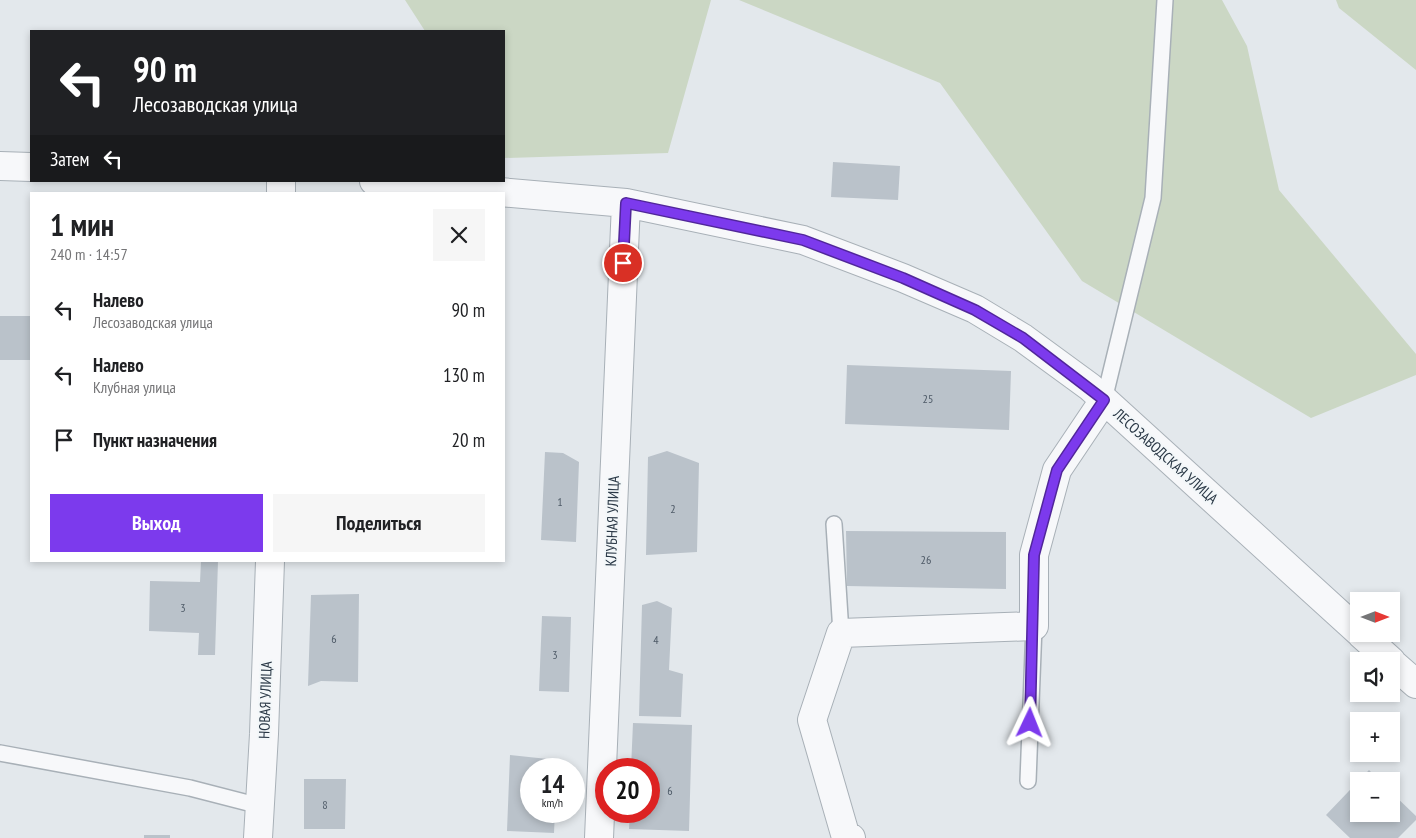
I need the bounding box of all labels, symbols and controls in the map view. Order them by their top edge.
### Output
text: 90 m [133,46,197,92]
icon: left [50,50,115,115]
text: Лесозаводская улица [133,90,298,118]
icon: left [99,145,127,173]
text: Затем [50,147,89,171]
text: 1 мин [50,205,114,244]
button: close [433,209,485,261]
pin [602,242,644,284]
text: 240 m · 14:57 [50,244,128,264]
icon: arrive [609,249,637,277]
text: Налево [93,288,144,312]
icon: left [50,296,78,324]
text: 90 m [452,298,485,322]
text: Лесозаводская улица [93,312,213,332]
text: Налево [93,353,144,377]
icon: left [50,361,78,389]
text: 130 m [443,363,485,387]
text: Клубная улица [93,377,176,397]
house number: 25 [923,391,933,406]
street label: ЛЕСОЗАВОДСКАЯ УЛИЦА [1109,403,1223,508]
icon: arrive [50,426,78,454]
text: Пункт назначения [93,428,217,452]
text: 20 m [452,428,485,452]
street label: КЛУБНАЯ УЛИЦА [601,474,623,567]
button: Выход [50,494,263,552]
button: Поделиться [273,494,485,552]
house number: 1 [557,494,563,509]
house number: 2 [670,501,676,516]
house number: 26 [921,552,931,567]
north arrow [1350,592,1400,642]
map controls [1350,592,1400,822]
house number: 3 [180,600,186,615]
house number: 6 [331,631,337,646]
house number: 4 [653,632,659,647]
house number: 3 [552,647,558,662]
button: sound [1350,652,1400,702]
street label: НОВАЯ УЛИЦА [254,660,276,739]
position arrow [1003,696,1055,748]
button: + [1350,712,1400,762]
speed limit sign: 20 [595,758,660,823]
text: 14 [541,768,564,800]
button: − [1350,772,1400,822]
house number: 6 [667,783,673,798]
text: km/h [542,795,563,810]
house number: 8 [322,797,328,812]

